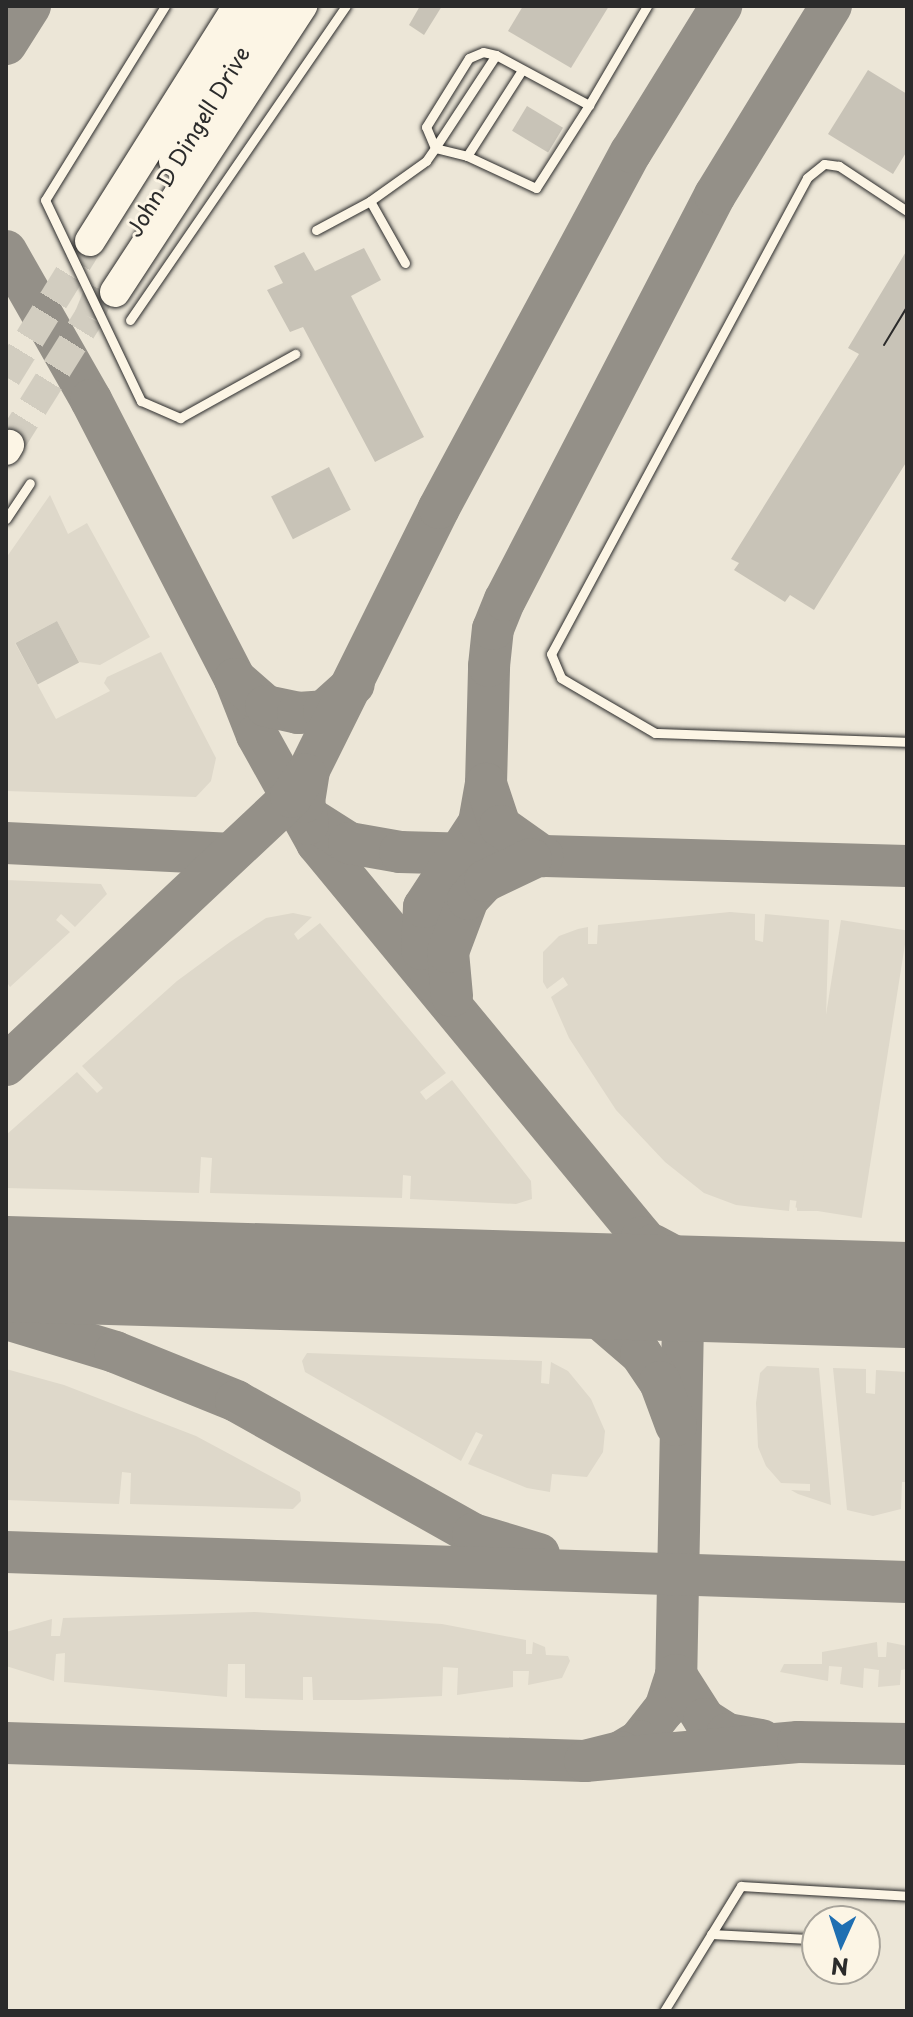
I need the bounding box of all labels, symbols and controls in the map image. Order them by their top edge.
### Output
street label: John D Dingell Drive [119,40,255,242]
north arrow [801,1905,881,1985]
text: N [830,1951,849,1984]

